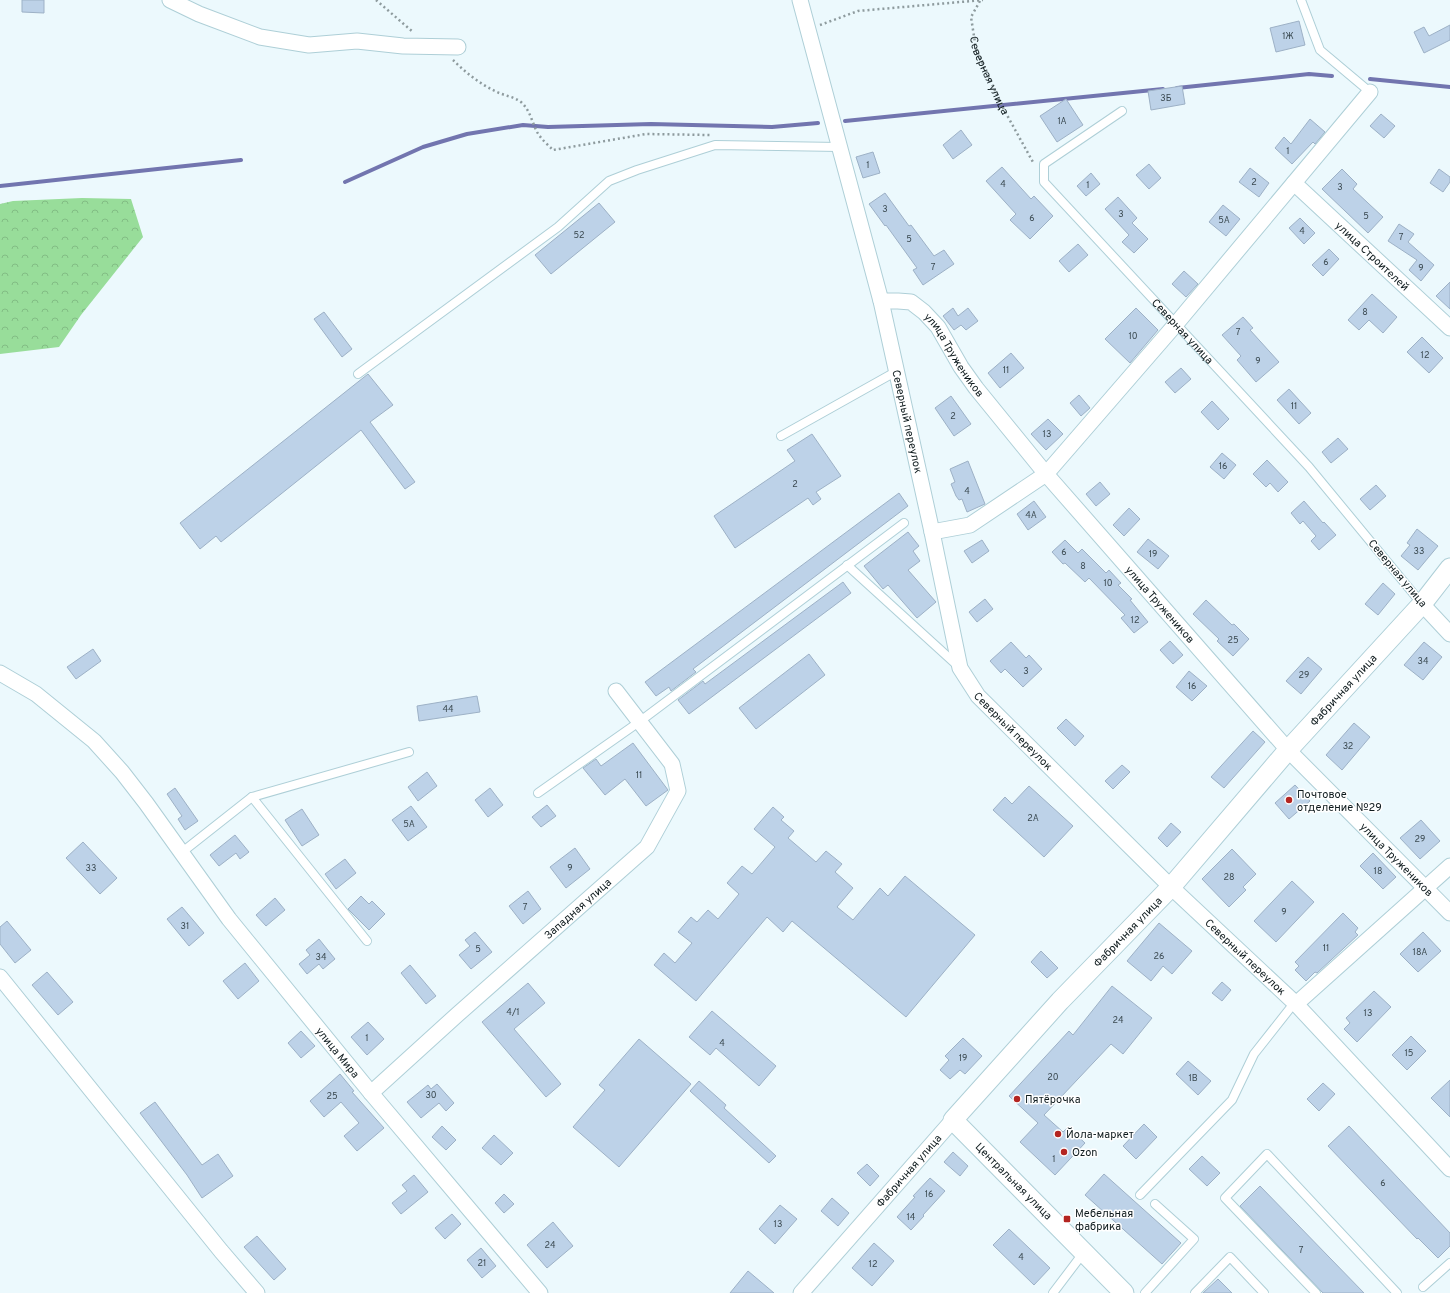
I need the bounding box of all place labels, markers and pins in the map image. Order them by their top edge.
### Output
place label: Почтовое отделение №29 [1297,788,1382,815]
marker: Почтовое отделение №29 [1284,795,1294,805]
place label: Пятёрочка [1025,1093,1081,1107]
marker: Пятёрочка [1012,1094,1022,1104]
place label: Йола-маркет [1066,1127,1134,1142]
marker: Йола-маркет [1053,1129,1063,1139]
place label: Ozon [1072,1146,1098,1160]
marker: Ozon [1059,1147,1069,1157]
place label: Мебельная фабрика [1075,1207,1133,1234]
marker: Мебельная фабрика [1062,1214,1072,1224]

